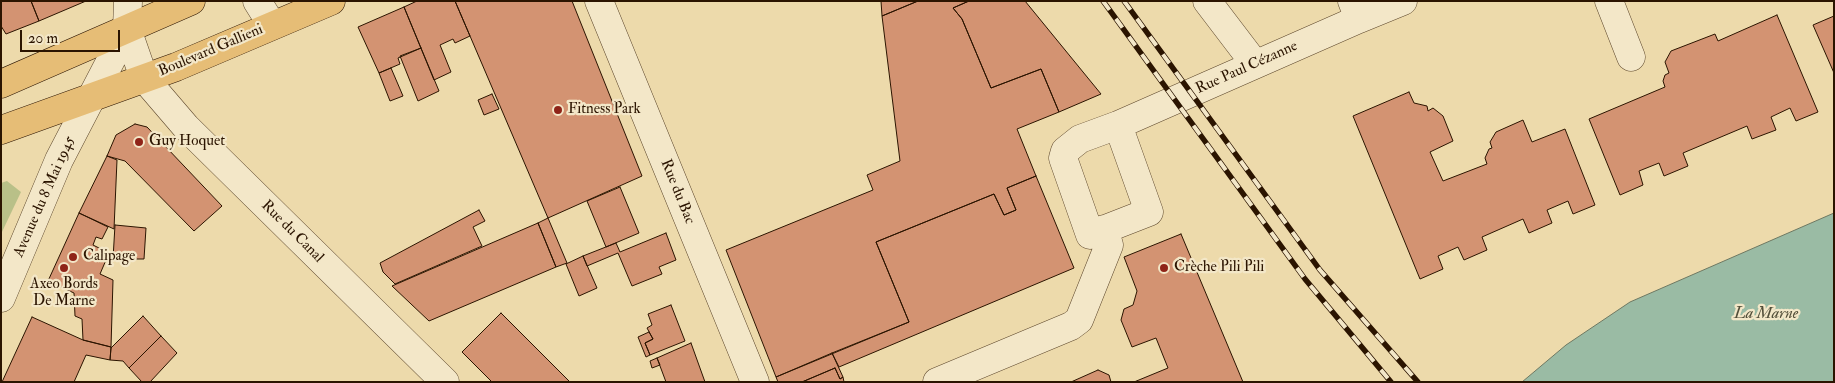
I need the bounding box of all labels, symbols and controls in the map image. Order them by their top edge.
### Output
scale bar [22,20,122,52]
street label: Boulevard Gallieni [156,21,266,81]
text: 20 m [28,29,58,48]
street label: Rue Paul Cézanne [1193,38,1301,98]
place label: Fitness Park [568,101,641,119]
marker: Fitness Park [552,104,564,116]
place label: Guy Hoquet [149,133,225,151]
street label: Avenue du 8 Mai 1945 [10,134,80,260]
marker: Guy Hoquet [133,136,145,148]
street label: Rue du Bac [656,157,698,227]
street label: Rue du Canal [257,197,327,267]
place label: Calipage [83,248,135,266]
marker: Calipage [67,251,79,263]
place label: Crèche Pili Pili [1174,259,1264,277]
marker: Axeo Bords De Marne [58,262,70,274]
marker: Crèche Pili Pili [1158,262,1170,274]
place label: Axeo Bords De Marne [30,276,98,311]
water label: La Marne [1734,305,1798,325]

